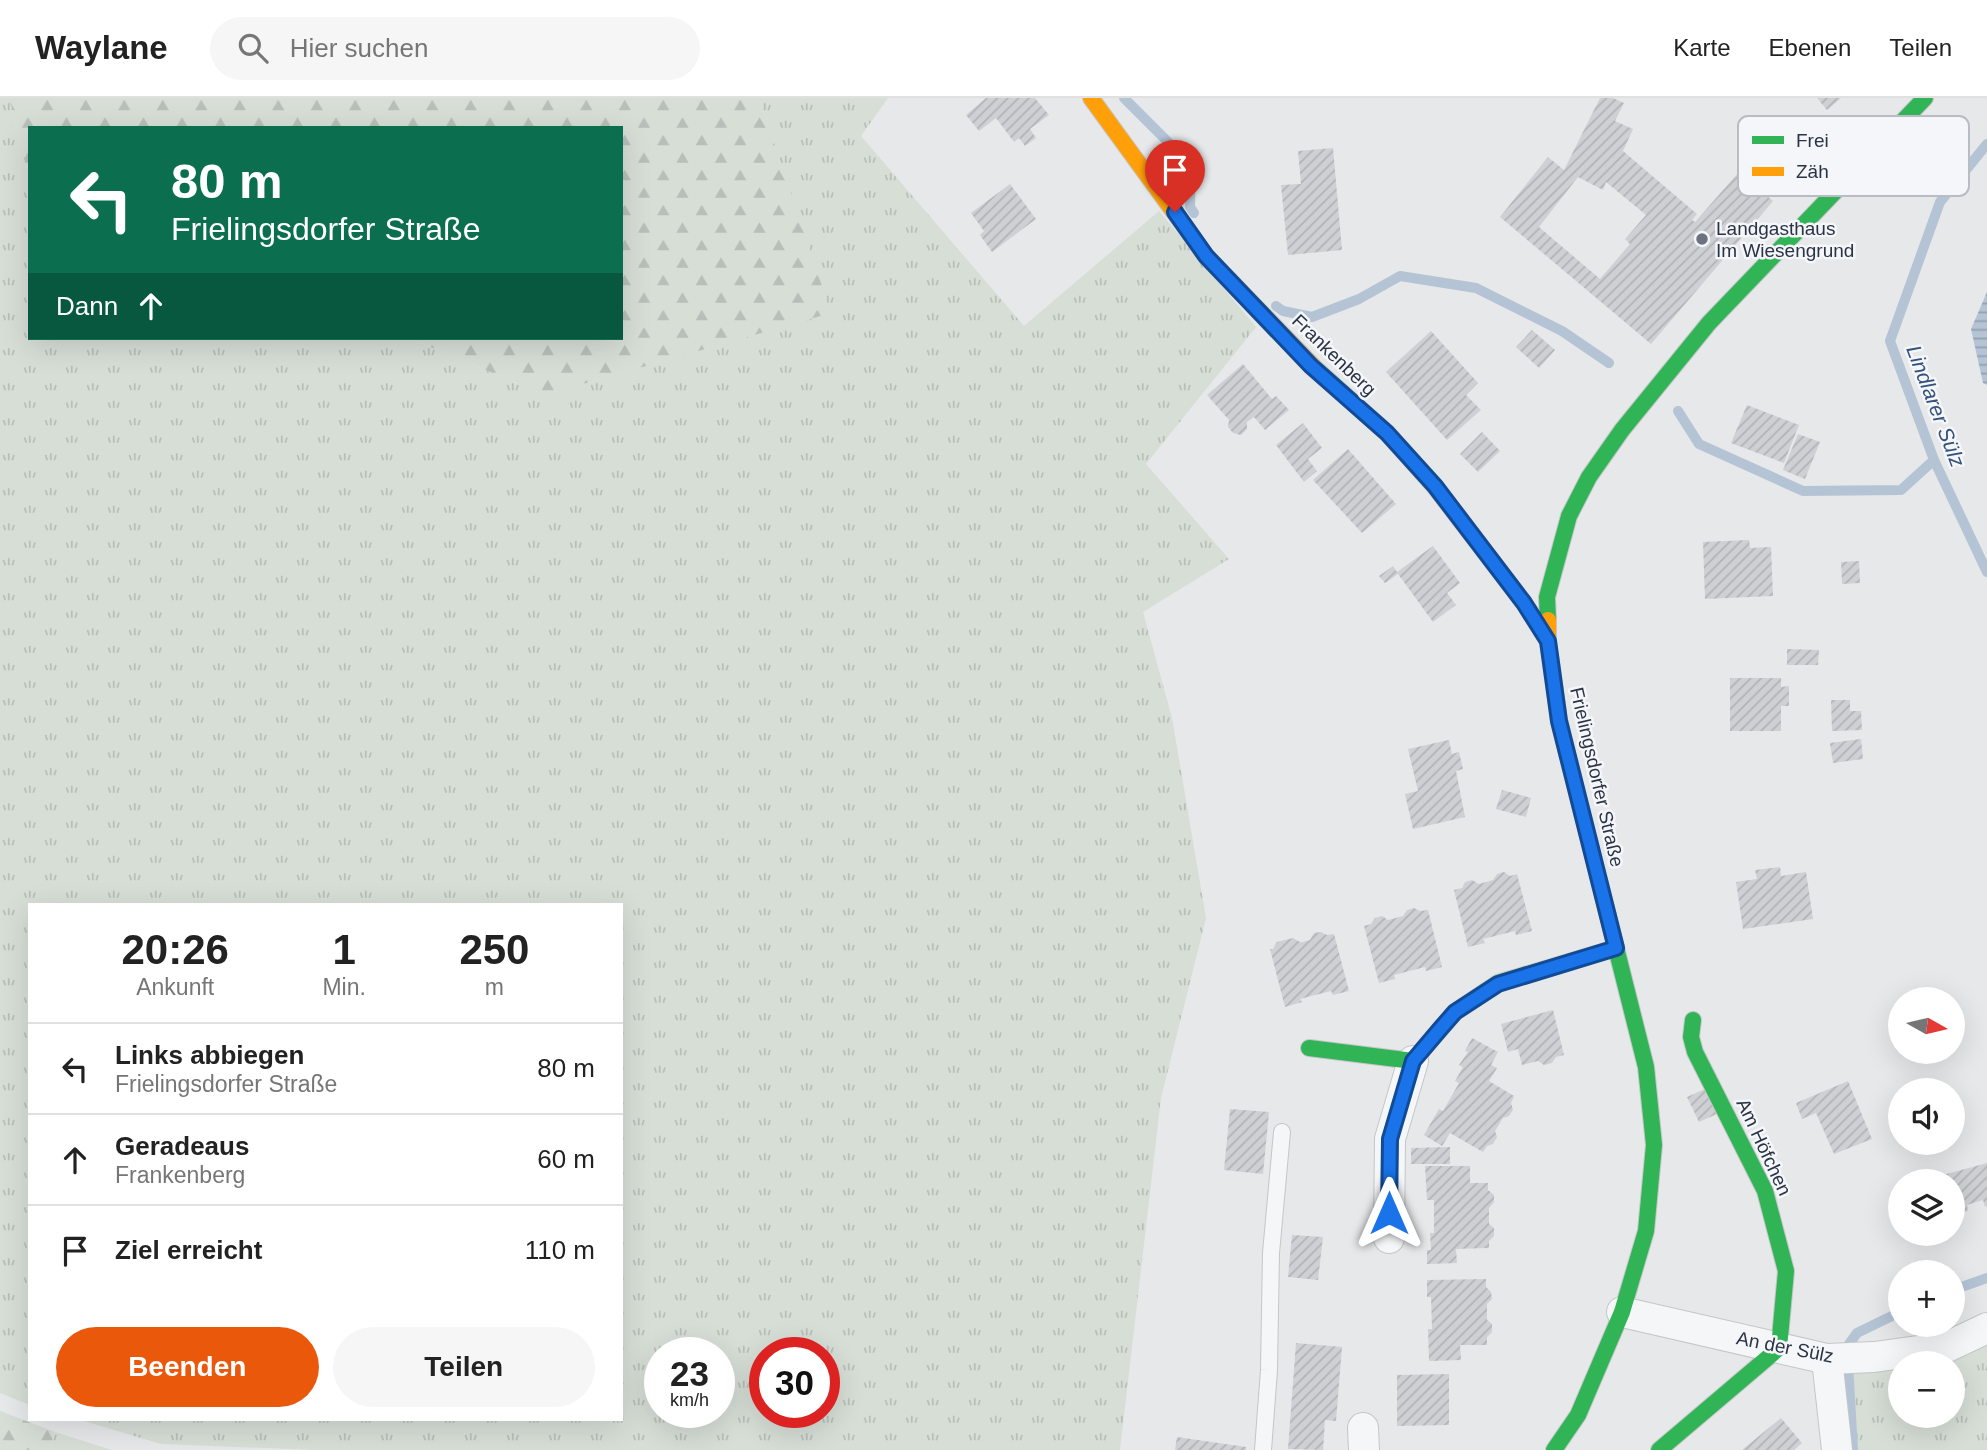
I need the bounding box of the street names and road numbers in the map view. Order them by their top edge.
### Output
street label: Frankenberg [1288,310,1380,400]
street label: Frielingsdorfer Straße [1566,685,1628,869]
street label: Am Höfchen [1732,1095,1796,1199]
street label: An der Sülz [1735,1327,1835,1367]

